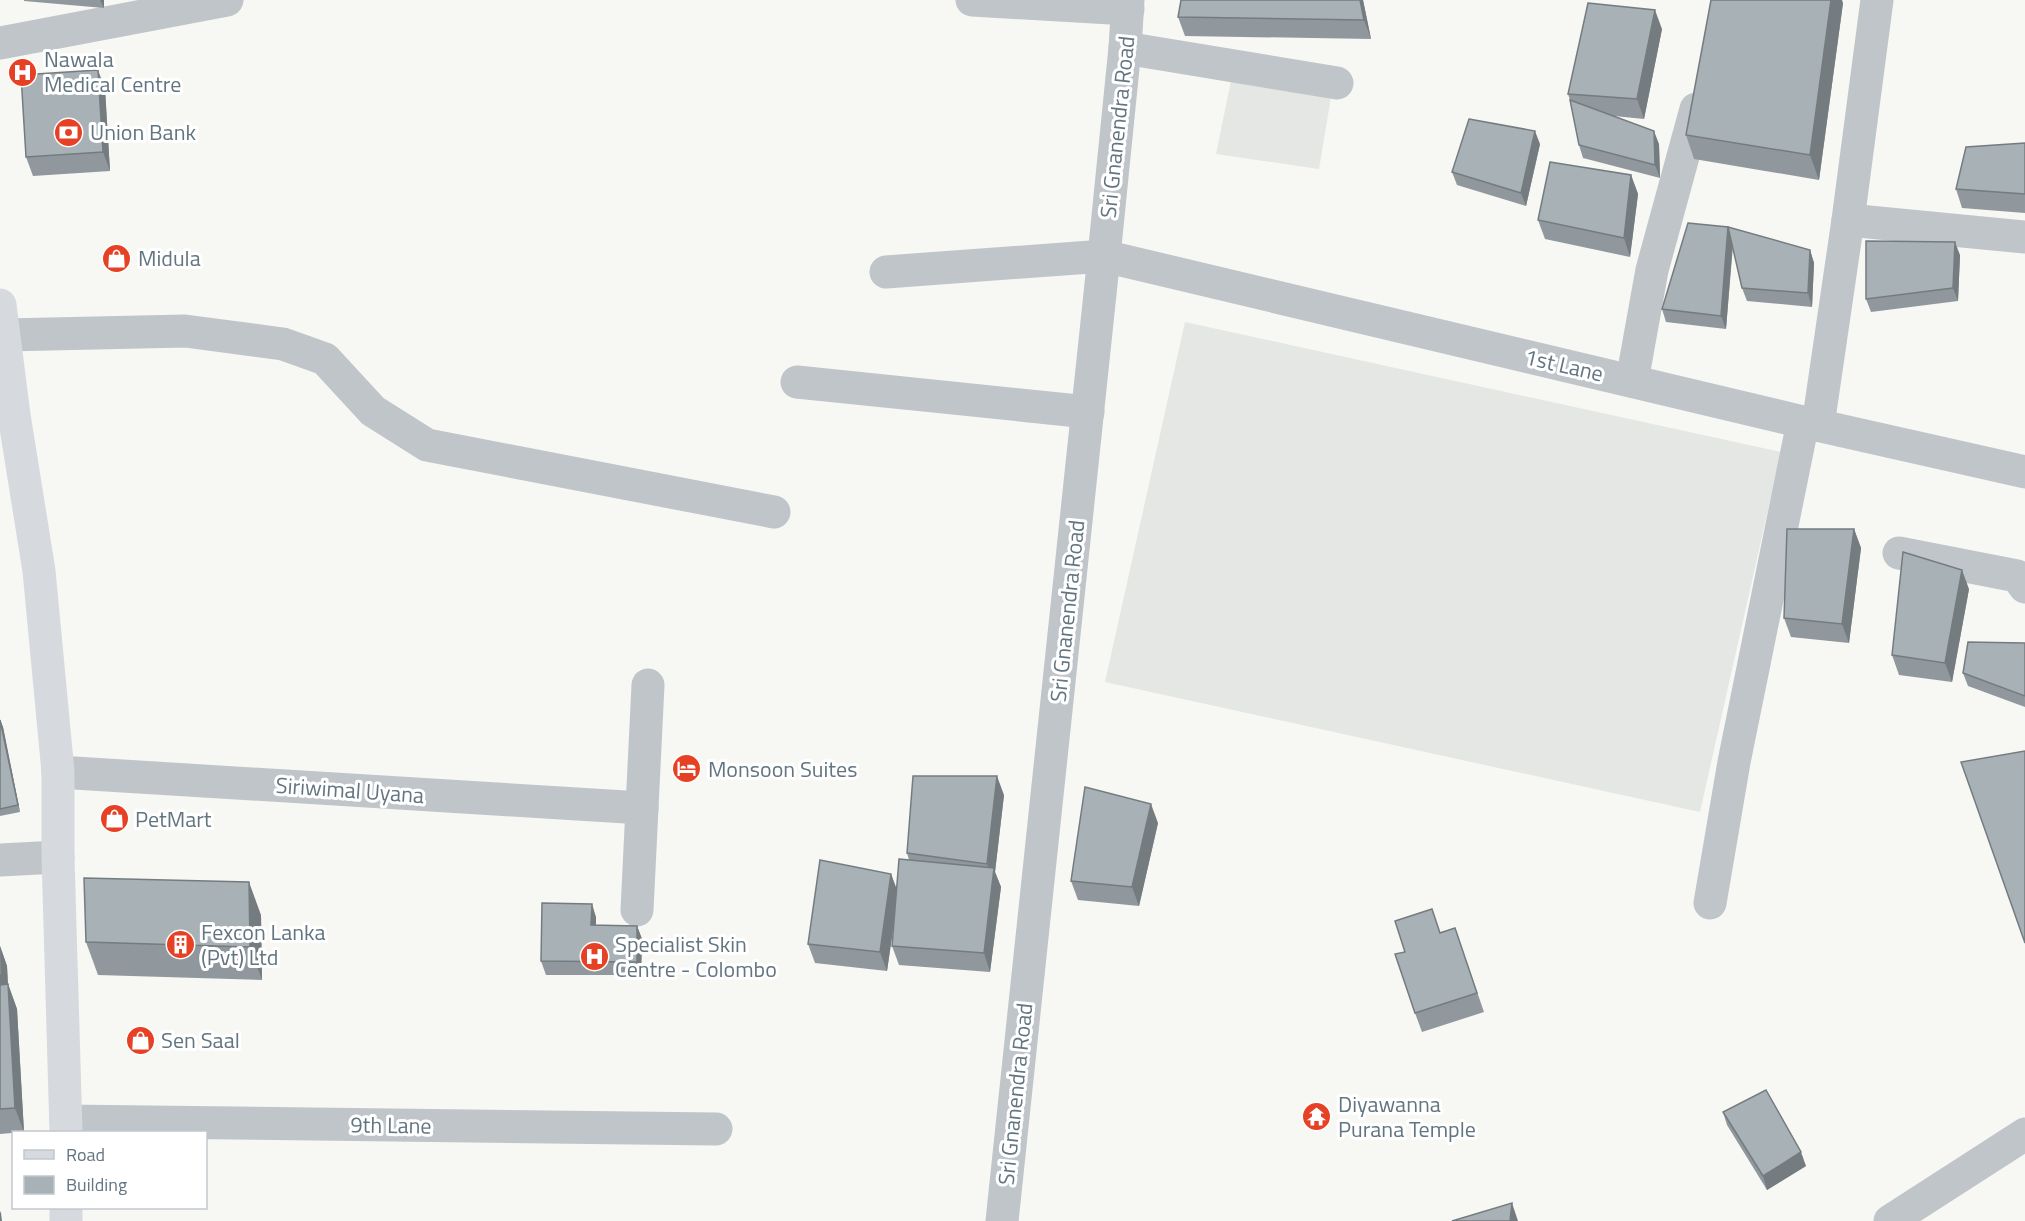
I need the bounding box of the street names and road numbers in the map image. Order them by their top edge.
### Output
street label: Sri Gnanendra Road [1091,34,1143,220]
street label: 1st Lane [1521,339,1607,391]
street label: Sri Gnanendra Road [1041,518,1093,704]
street label: Siriwimal Uyana [275,768,425,812]
street label: Sri Gnanendra Road [989,1001,1041,1187]
street label: 9th Lane [350,1107,432,1143]

